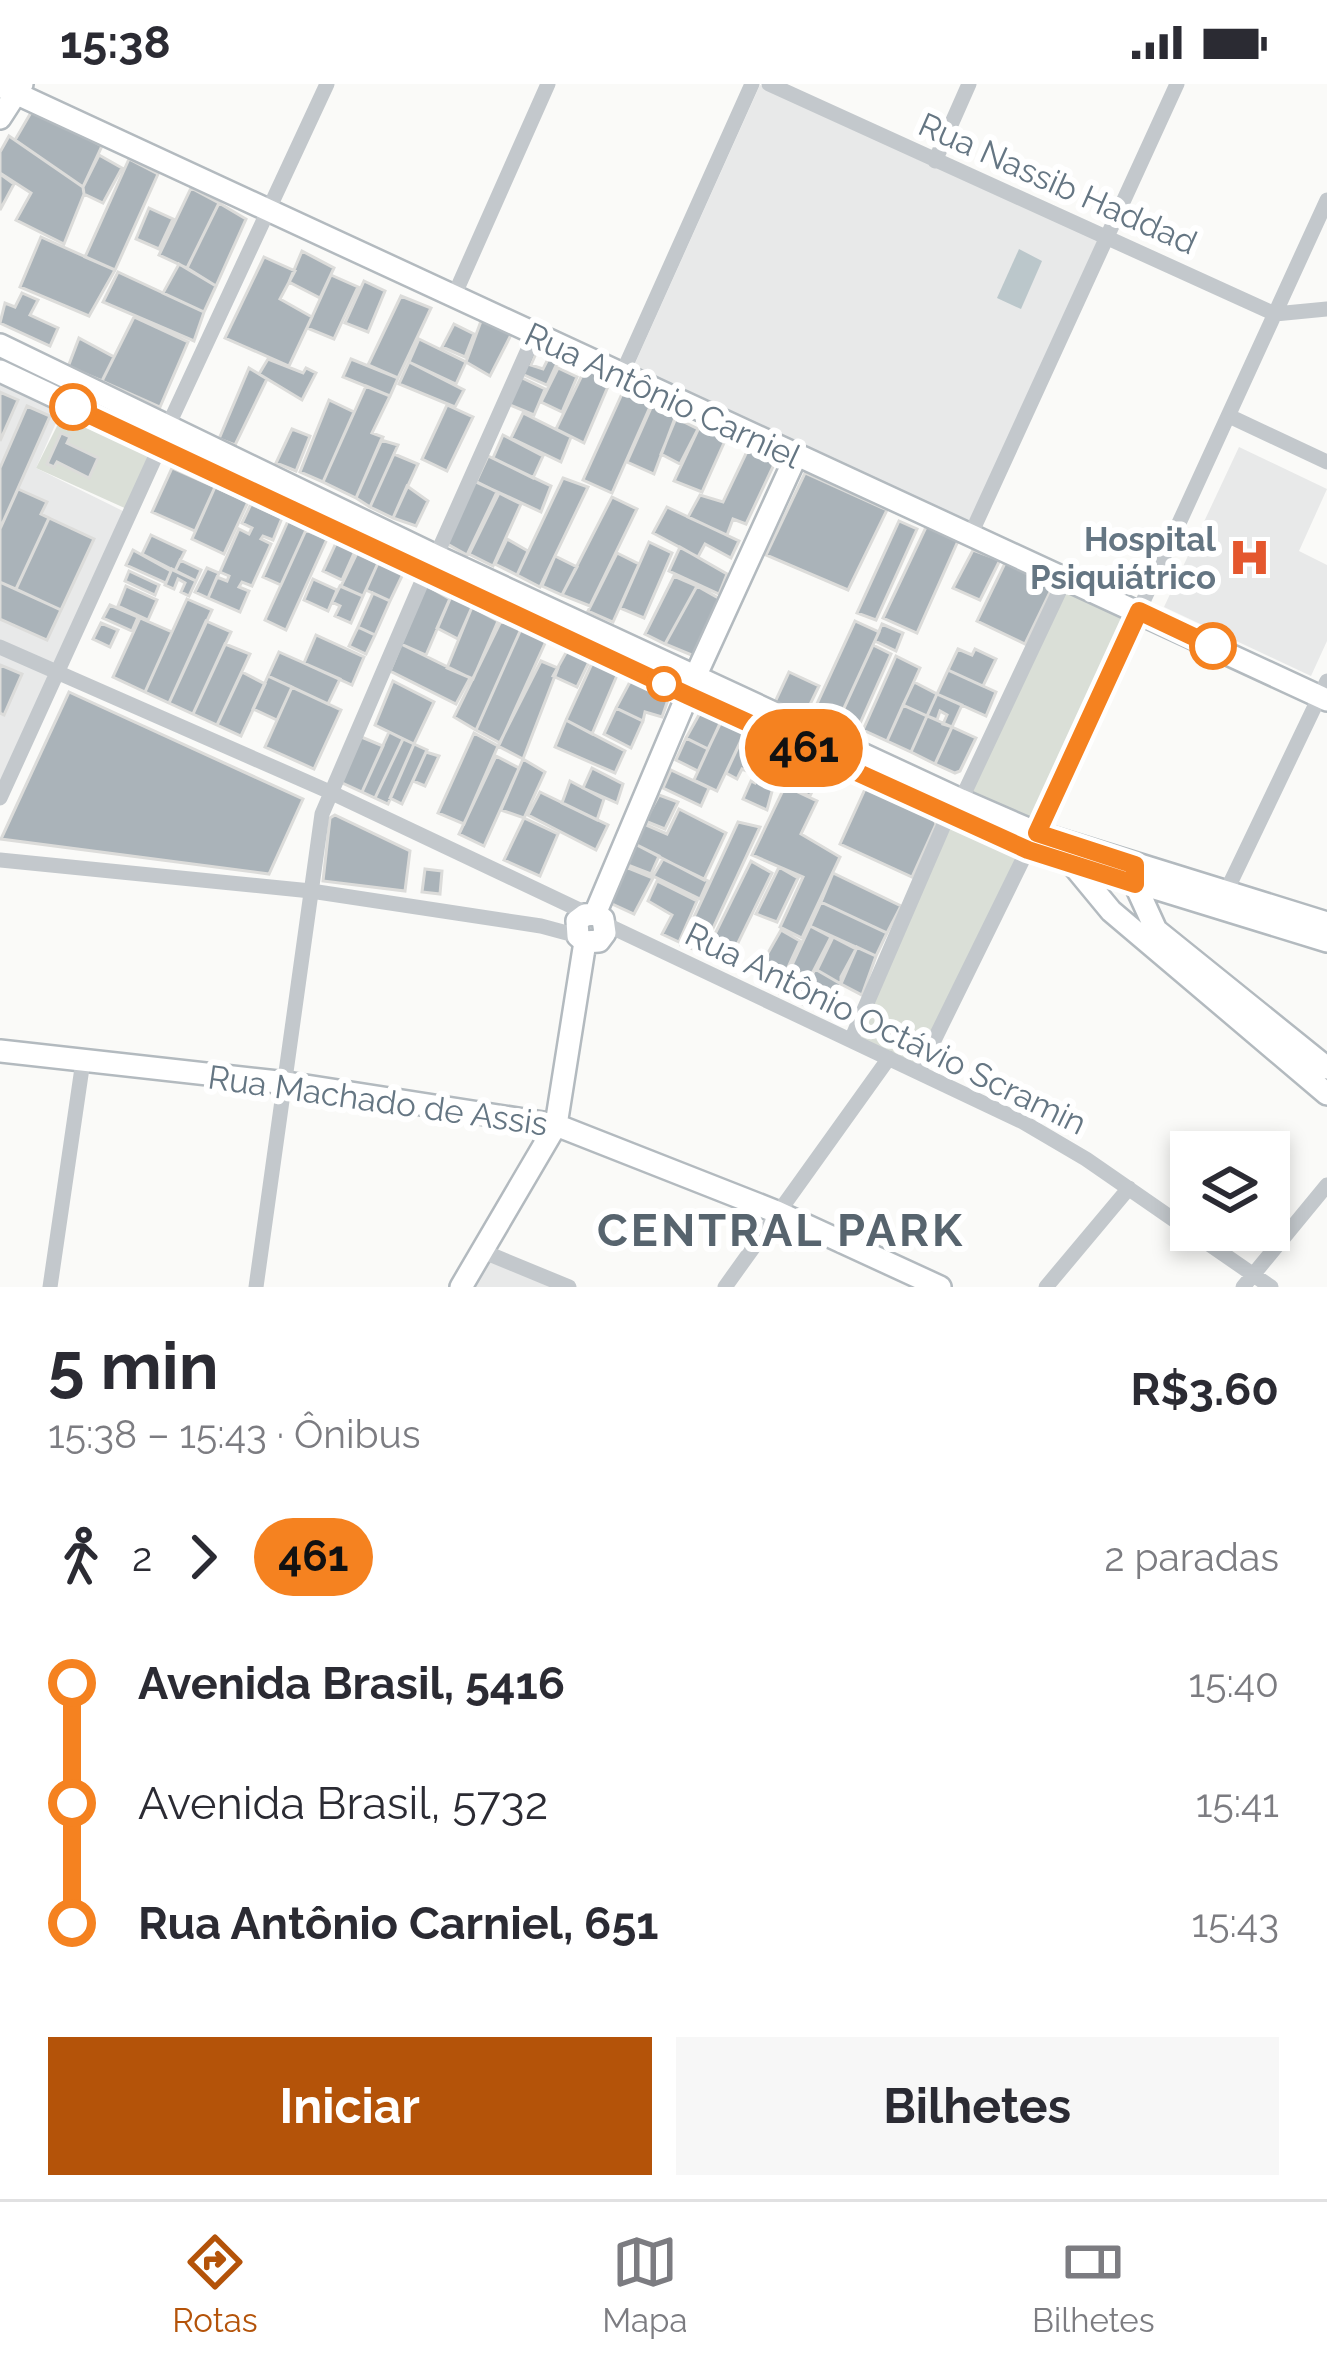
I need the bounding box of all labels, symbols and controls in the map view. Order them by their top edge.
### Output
text: 15:38 [60,16,171,69]
street label: Rua Nassib Haddad [913,105,1203,262]
street label: Rua Antônio Carniel [519,314,808,477]
unlabelled marker [51,385,95,429]
place label: Hospital Psiquiátrico [1030,520,1217,597]
hospital icon: Hospital Psiquiátrico [1227,535,1273,581]
unlabelled marker [1191,624,1235,668]
unlabelled marker [648,668,680,700]
line badge: 461 [735,709,873,787]
text: 461 [769,723,839,772]
street label: Rua Antônio Octávio Scramin [679,914,1093,1143]
street label: Rua Machado de Assis [206,1057,550,1144]
map controls [1170,1131,1290,1251]
button: layers [1170,1131,1290,1251]
district label: CENTRAL PARK [597,1204,965,1257]
text: 5 min [48,1327,219,1404]
text: R$3.60 [1131,1363,1279,1416]
text: 15:38 – 15:43 · Ônibus [48,1411,420,1457]
icon: walk [48,1524,114,1590]
icon: forward [170,1524,236,1590]
text: 461 [278,1532,349,1581]
text: 2 [132,1534,152,1580]
text: 2 paradas [1104,1534,1279,1580]
text: Avenida Brasil, 5416 [138,1657,565,1710]
text: 15:40 [1189,1660,1279,1706]
text: Avenida Brasil, 5732 [138,1777,548,1830]
text: 15:41 [1196,1780,1279,1826]
text: Rua Antônio Carniel, 651 [138,1897,659,1950]
text: 15:43 [1192,1900,1279,1946]
button: Iniciar [48,2037,652,2175]
button: Bilhetes [676,2037,1279,2175]
tab: Rotas [172,2229,258,2340]
tab: Mapa [602,2229,687,2340]
tab: Bilhetes [1032,2229,1155,2340]

